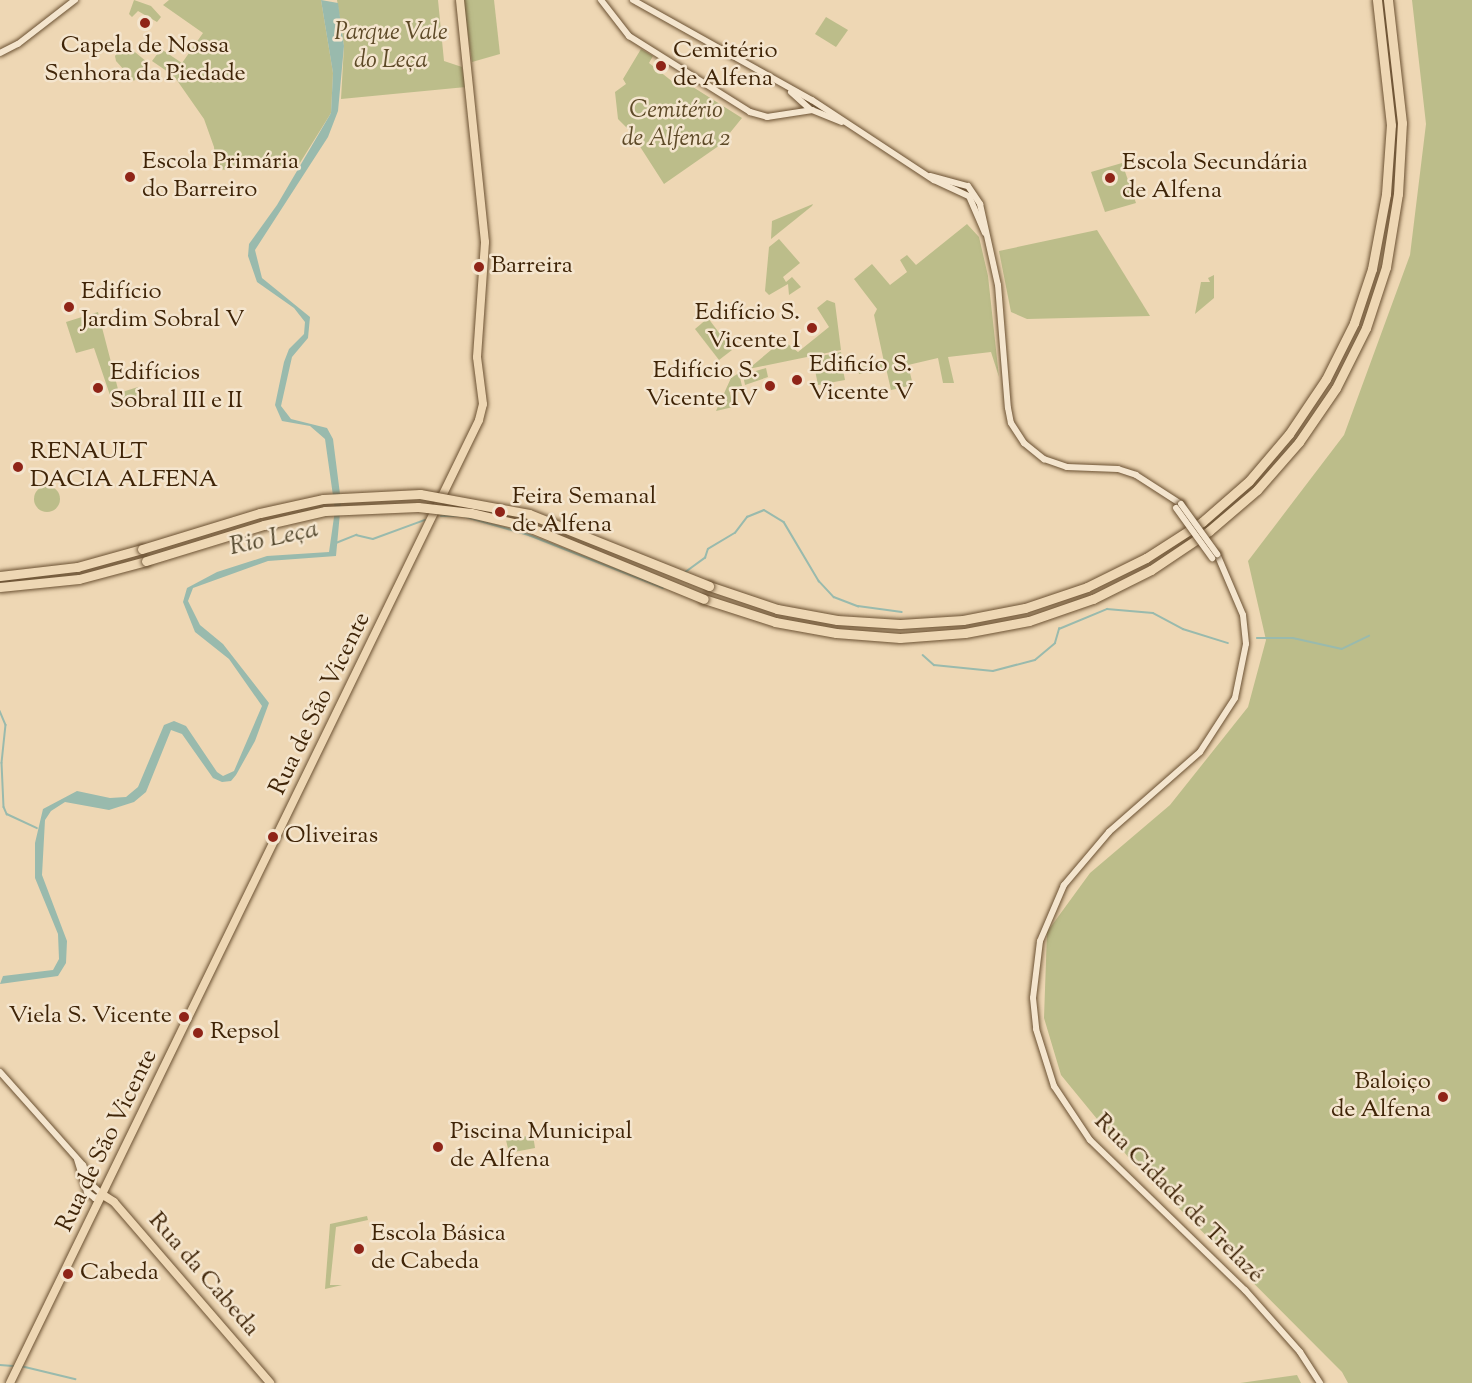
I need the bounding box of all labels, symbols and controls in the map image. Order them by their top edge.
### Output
marker: Capela de Nossa Senhora da Piedade [138,16,152,30]
park label: Parque Vale do Leça [334,20,448,76]
place label: Capela de Nossa Senhora da Piedade [44,33,246,89]
place label: Cemitério de Alfena [673,38,778,94]
marker: Cemitério de Alfena [654,59,668,73]
park label: Cemitério de Alfena 2 [622,98,730,154]
place label: Escola Primária do Barreiro [142,149,299,205]
place label: Escola Secundária de Alfena [1122,150,1308,206]
marker: Escola Primária do Barreiro [123,170,137,184]
marker: Escola Secundária de Alfena [1103,171,1117,185]
place label: Barreira [491,253,573,281]
marker: Barreira [472,260,486,274]
place label: Edifício Jardim Sobral V [81,279,245,335]
marker: Edifício Jardim Sobral V [62,300,76,314]
place label: Edifício S. Vicente I [695,300,800,356]
marker: Edifício S. Vicente I [805,321,819,335]
place label: Edificío S. Vicente V [809,352,913,408]
place label: Edifício S. Vicente IV [646,358,758,414]
place label: Edifícios Sobral III e II [110,360,243,416]
marker: Edificío S. Vicente V [790,373,804,387]
marker: Edifício S. Vicente IV [763,379,777,393]
marker: Edifícios Sobral III e II [91,381,105,395]
place label: RENAULT DACIA ALFENA [30,439,218,495]
marker: RENAULT DACIA ALFENA [11,460,25,474]
place label: Feira Semanal de Alfena [512,484,656,540]
marker: Feira Semanal de Alfena [493,505,507,519]
water label: Rio Leça [227,514,321,564]
street label: Rua de São Vicente [264,608,378,800]
place label: Oliveiras [285,823,378,851]
marker: Oliveiras [266,830,280,844]
place label: Viela S. Vicente [9,1003,172,1031]
marker: Viela S. Vicente [177,1010,191,1024]
place label: Repsol [210,1019,280,1047]
marker: Repsol [191,1026,205,1040]
street label: Rua de São Vicente [51,1045,165,1237]
place label: Baloiço de Alfena [1331,1069,1431,1125]
marker: Baloiço de Alfena [1436,1090,1450,1104]
street label: Rua Cidade de Trelazé [1087,1108,1269,1290]
place label: Piscina Municipal de Alfena [450,1119,632,1175]
marker: Piscina Municipal de Alfena [431,1140,445,1154]
street label: Rua da Cabeda [141,1207,265,1343]
place label: Escola Básica de Cabeda [371,1221,506,1277]
marker: Escola Básica de Cabeda [352,1242,366,1256]
place label: Cabeda [80,1260,159,1288]
marker: Cabeda [61,1267,75,1281]

